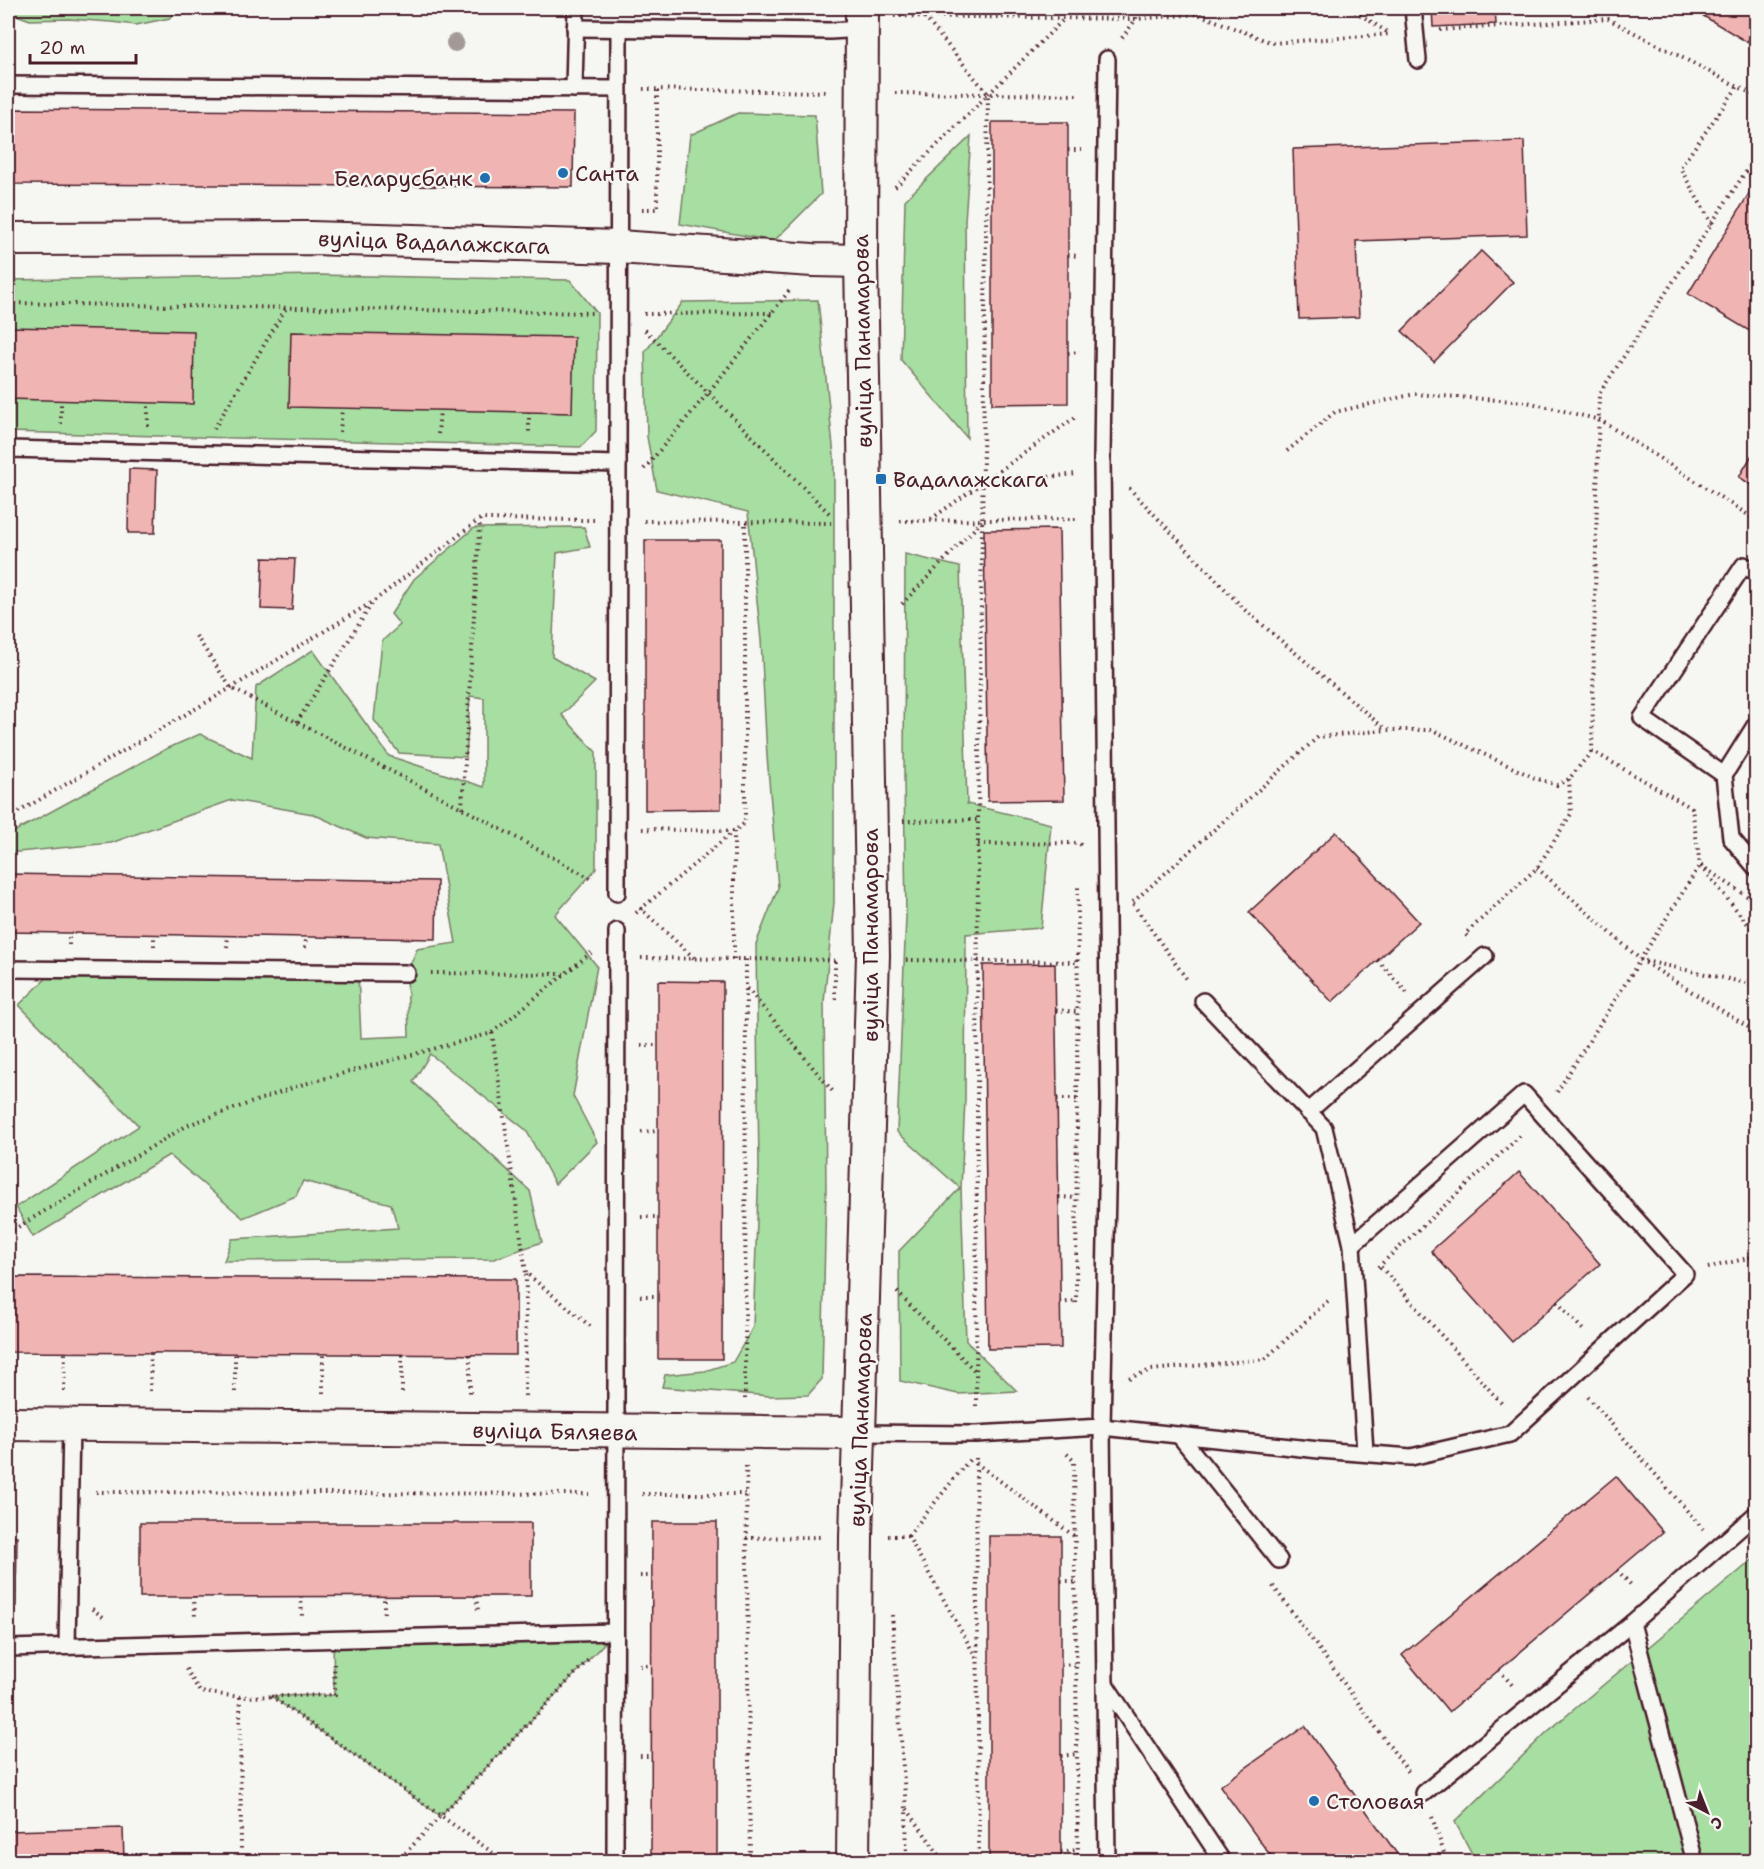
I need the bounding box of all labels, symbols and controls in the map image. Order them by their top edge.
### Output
scale bar [30,27,136,65]
text: 20 m [39,36,85,60]
place label: Санта [575,159,639,188]
place label: Беларусбанк [334,164,473,193]
marker: Санта [556,166,570,180]
marker: Беларусбанк [478,171,492,185]
street label: вуліца Вадалажскага [318,224,551,261]
street label: вуліца Панамарова [846,234,879,448]
place label: Вадалажскага [893,465,1048,494]
marker: Вадалажскага [874,472,888,486]
street label: вуліца Панамарова [856,828,885,1042]
street label: вуліца Панамарова [842,1312,879,1527]
street label: вуліца Бяляева [472,1416,638,1447]
north arrow [1677,1782,1737,1842]
place label: Столовая [1326,1787,1425,1816]
marker: Столовая [1307,1794,1321,1808]
text: С [1706,1812,1727,1834]

